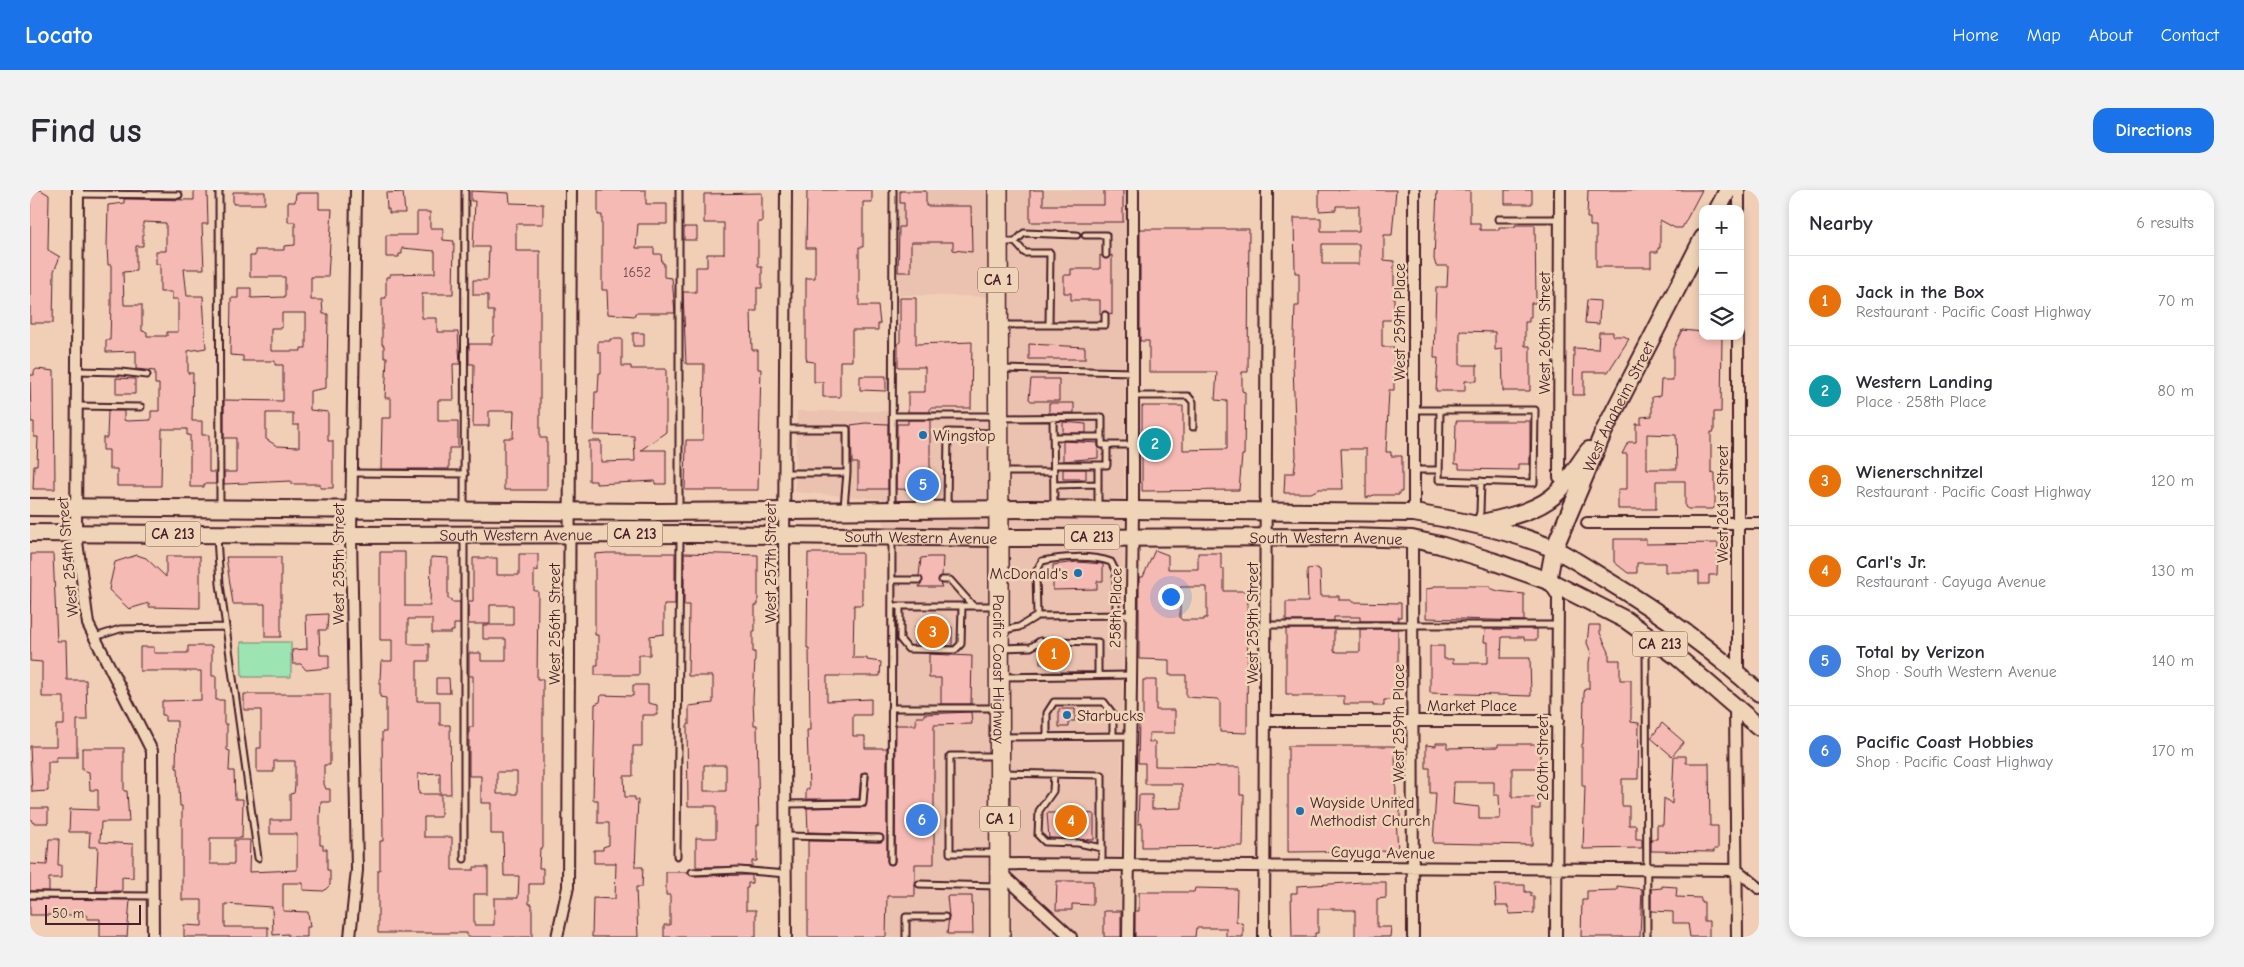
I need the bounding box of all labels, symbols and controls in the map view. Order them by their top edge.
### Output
text: Locato [25,21,93,49]
text: Home [1952,25,1999,46]
text: Map [2027,25,2061,46]
text: About [2089,25,2133,46]
text: Contact [2161,25,2219,46]
button: Directions [2093,108,2214,153]
text: Find us [30,110,142,151]
map controls [1699,205,1744,340]
button: + [1699,205,1744,250]
text: Nearby [1809,211,1873,235]
text: 6 results [2136,214,2194,232]
button: − [1699,250,1744,295]
street label: West 259th Place [1391,263,1409,381]
house number: 1652 [623,264,651,281]
road number: CA 1 [978,268,1018,292]
street label: West 260th Street [1536,271,1554,394]
text: Jack in the Box [1856,281,1984,303]
text: 1 [1822,292,1828,310]
text: 70 m [2158,292,2194,310]
button: layers [1699,295,1744,340]
text: Restaurant · Pacific Coast Highway [1856,303,2091,321]
street label: West Anaheim Street [1580,338,1659,475]
text: Western Landing [1856,371,1993,393]
text: 2 [1821,382,1829,400]
text: 80 m [2157,382,2194,400]
text: Place · 258th Place [1856,393,1986,411]
pin: 2 [1139,425,1171,463]
place label: Wingstop [933,427,996,445]
marker: Wingstop [917,429,929,441]
street label: West 261st Street [1714,445,1732,563]
text: Wienerschnitzel [1856,461,1983,483]
pin: 5 [907,466,939,504]
text: 3 [1821,472,1829,490]
text: 120 m [2151,472,2194,490]
text: Restaurant · Pacific Coast Highway [1856,483,2091,501]
street label: West 254th Street [54,496,82,618]
street label: West 257th Street [762,502,780,623]
street label: West 255th Street [330,503,348,625]
road number: CA 213 [146,522,200,546]
road number: CA 213 [608,522,662,546]
road number: CA 213 [1064,524,1120,550]
street label: South Western Avenue [439,526,593,545]
street label: South Western Avenue [844,528,998,548]
street label: South Western Avenue [1249,529,1403,549]
text: Carl's Jr. [1856,551,1926,573]
street label: West 259th Street [1244,562,1262,684]
text: 4 [1821,562,1829,580]
text: 130 m [2151,562,2194,580]
street label: West 256th Street [546,563,564,685]
place label: McDonald's [989,565,1068,583]
marker: McDonald's [1072,567,1084,579]
street label: 258th Place [1106,568,1126,648]
text: Restaurant · Cayuga Avenue [1856,573,2046,591]
your location [1158,584,1184,610]
street label: Pacific Coast Highway [989,594,1007,744]
pin: 3 [917,613,949,651]
road number: CA 213 [1632,632,1688,656]
pin: 1 [1038,635,1070,673]
text: Total by Verizon [1856,641,1985,663]
text: 5 [1821,652,1829,670]
text: 140 m [2152,652,2194,670]
text: Shop · South Western Avenue [1856,663,2057,681]
street label: West 259th Place [1390,664,1408,782]
street label: Market Place [1427,697,1517,715]
place label: Starbucks [1077,707,1144,725]
marker: Starbucks [1061,709,1073,721]
street label: 260th Street [1534,715,1552,801]
text: Pacific Coast Hobbies [1856,731,2033,753]
text: 6 [1821,742,1829,760]
text: 170 m [2152,742,2194,760]
text: Shop · Pacific Coast Highway [1856,753,2053,771]
place label: Wayside United Methodist Church [1310,794,1430,830]
pin: 6 [906,801,938,839]
pin: 4 [1055,802,1087,840]
marker: Wayside United Methodist Church [1294,805,1306,817]
road number: CA 1 [980,806,1020,832]
street label: Cayuga Avenue [1331,843,1435,863]
scale bar [45,902,141,925]
text: 50 m [52,905,84,922]

